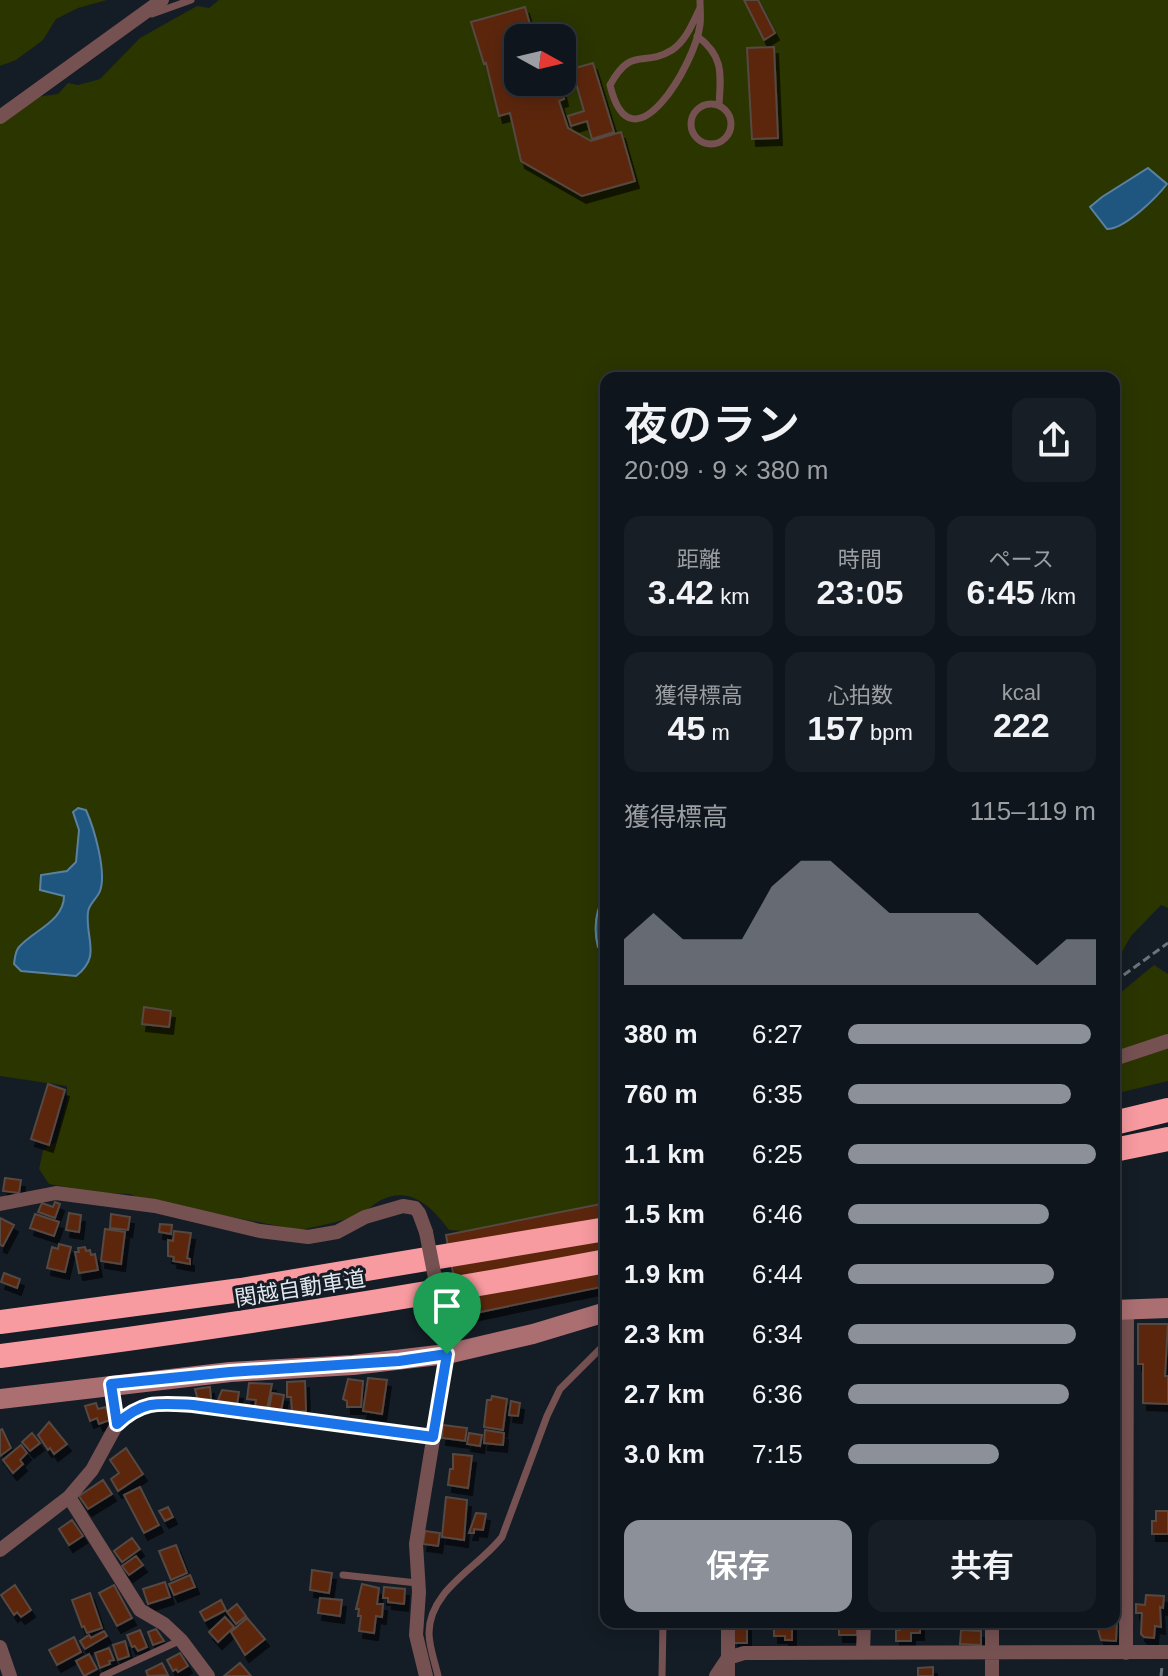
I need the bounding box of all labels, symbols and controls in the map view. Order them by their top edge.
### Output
north arrow [504,24,576,96]
map controls [504,24,576,96]
button: share [1012,398,1096,482]
text: 夜のラン [624,400,800,449]
text: 20:09 · 9 × 380 m [624,455,829,485]
text: 距離 [677,547,721,572]
text: 時間 [838,547,882,572]
text: ペース [989,547,1054,572]
text: 3.42 [648,573,714,611]
text: 23:05 [817,573,903,611]
text: 6:45 [967,573,1035,611]
text: km [714,584,749,609]
text: /km [1035,584,1076,609]
text: kcal [1002,680,1041,705]
text: 獲得標高 [655,683,743,708]
text: 心拍数 [827,683,893,708]
text: 222 [993,706,1050,744]
text: 45 [668,709,705,747]
text: 157 [807,709,864,747]
text: m [705,720,730,745]
text: bpm [864,720,913,745]
text: 115–119 m [970,796,1096,826]
text: 獲得標高 [624,802,728,832]
text: 380 m [624,1019,698,1049]
text: 6:27 [752,1019,803,1049]
text: 760 m [624,1079,698,1109]
text: 6:35 [752,1079,803,1109]
text: 1.1 km [624,1139,705,1169]
text: 6:25 [752,1139,803,1169]
text: 1.5 km [624,1199,705,1229]
text: 6:46 [752,1199,803,1229]
text: 1.9 km [624,1259,705,1289]
text: 6:44 [752,1259,803,1289]
street label: 関越自動車道 [233,1266,367,1311]
pin [413,1272,481,1354]
icon: arrive [425,1284,469,1328]
text: 2.3 km [624,1319,705,1349]
text: 6:34 [752,1319,803,1349]
text: 2.7 km [624,1379,705,1409]
text: 6:36 [752,1379,803,1409]
text: 3.0 km [624,1439,705,1469]
text: 7:15 [752,1439,803,1469]
button: 保存 [624,1520,852,1612]
button: 共有 [868,1520,1096,1612]

